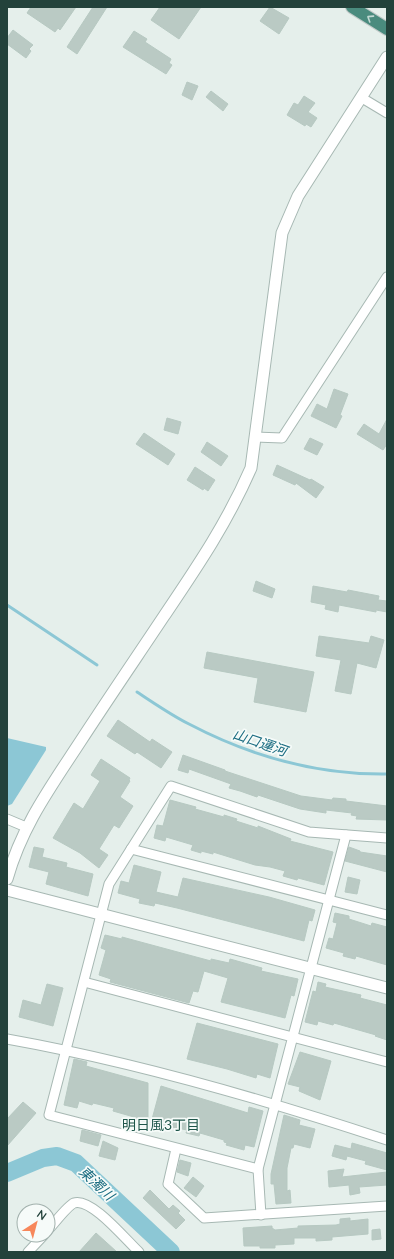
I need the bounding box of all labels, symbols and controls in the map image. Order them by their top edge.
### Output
one-way arrow [367,15,374,23]
water label: 山口運河 [231,725,292,760]
district label: 明日風3丁目 [122,1116,200,1133]
water label: 東濁川 [76,1162,120,1205]
north arrow [16,1203,56,1243]
text: N [35,1207,49,1222]

